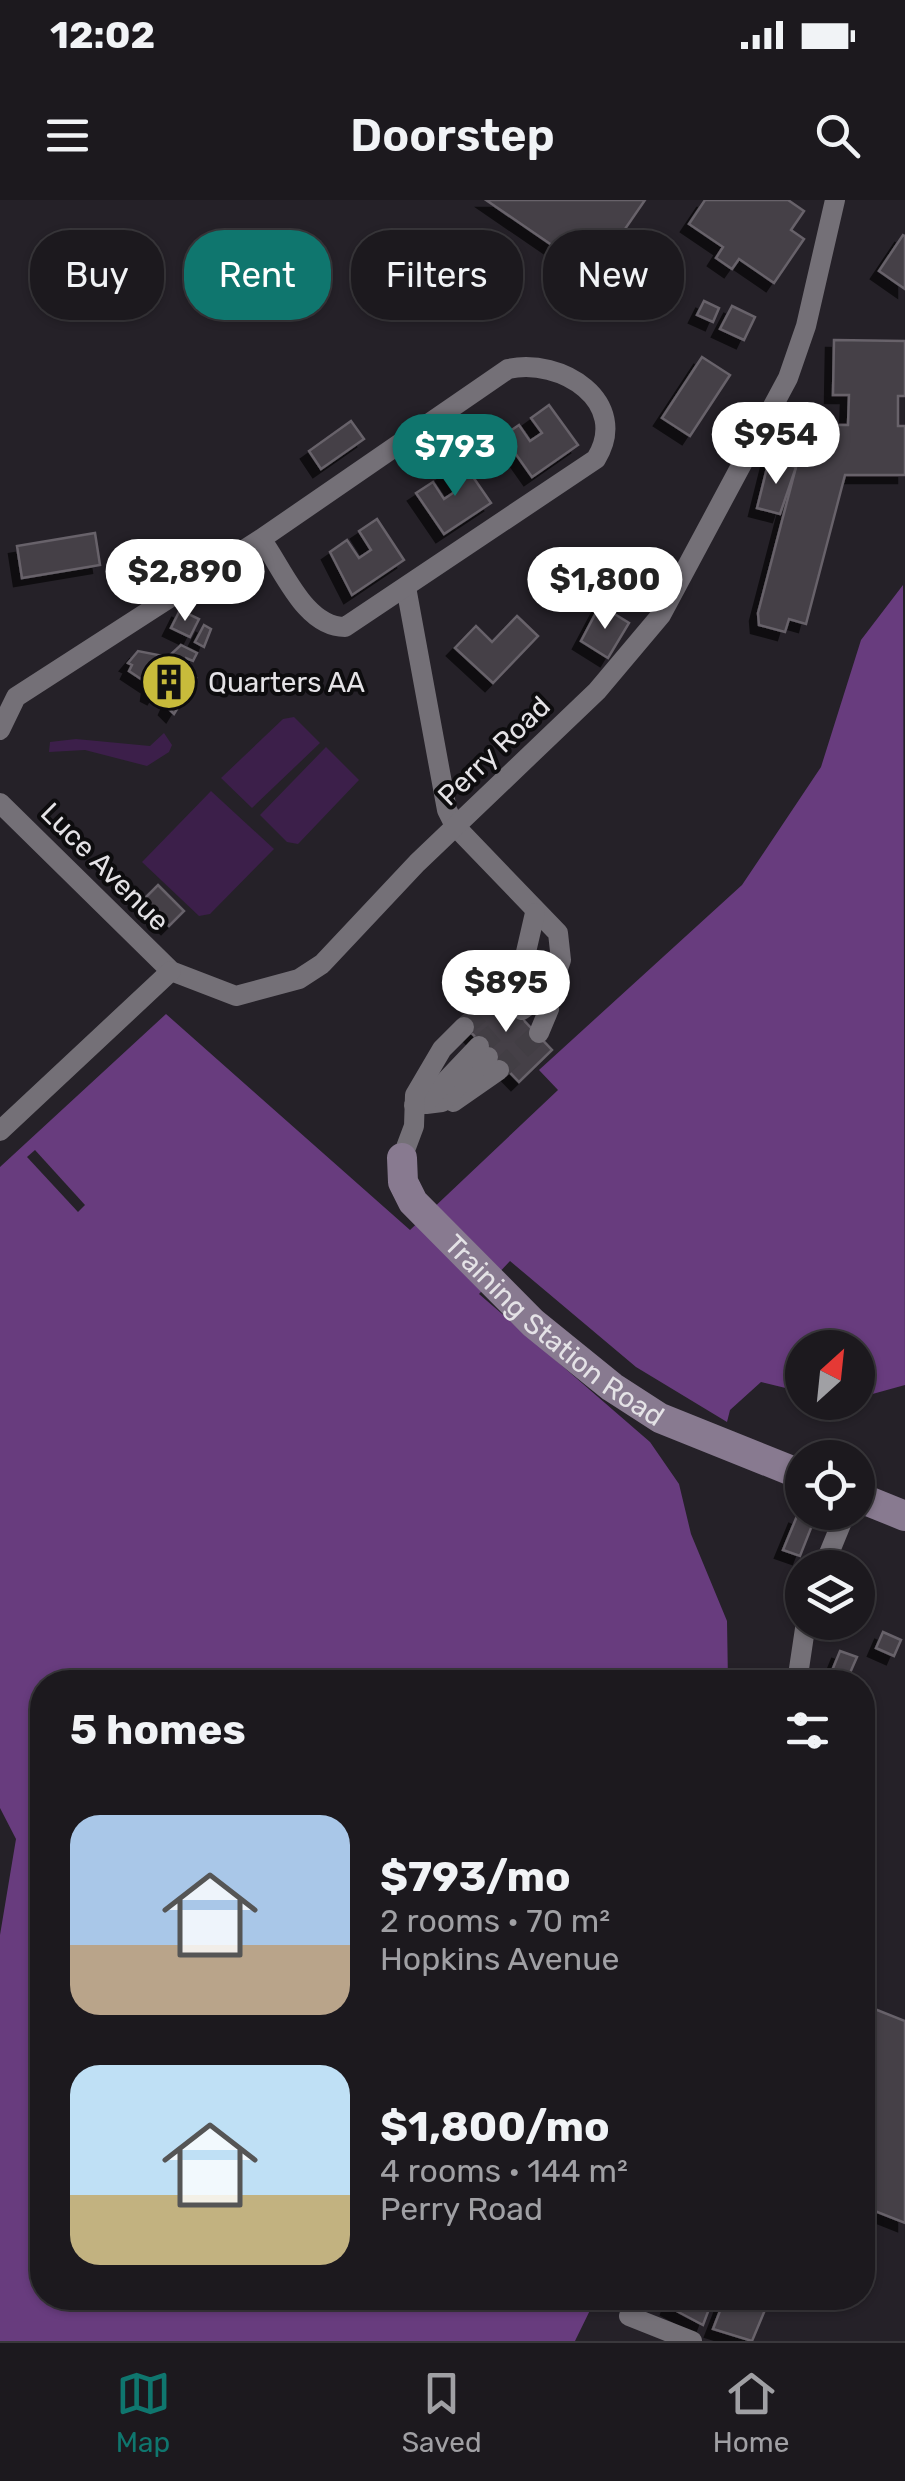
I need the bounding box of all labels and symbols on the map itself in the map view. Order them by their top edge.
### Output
pin: $954 [717,402,835,487]
pin: $793 [396,414,514,499]
pin: $2,890 [104,539,266,624]
pin: $1,800 [524,547,686,632]
building icon: Quarters AA [139,652,199,712]
place label: Quarters AA [208,666,365,699]
street label: Perry Road [431,690,557,812]
street label: Luce Avenue [34,796,176,938]
pin: $895 [447,950,565,1035]
street label: Training Station Road [438,1228,670,1433]
north arrow [785,1330,875,1420]

